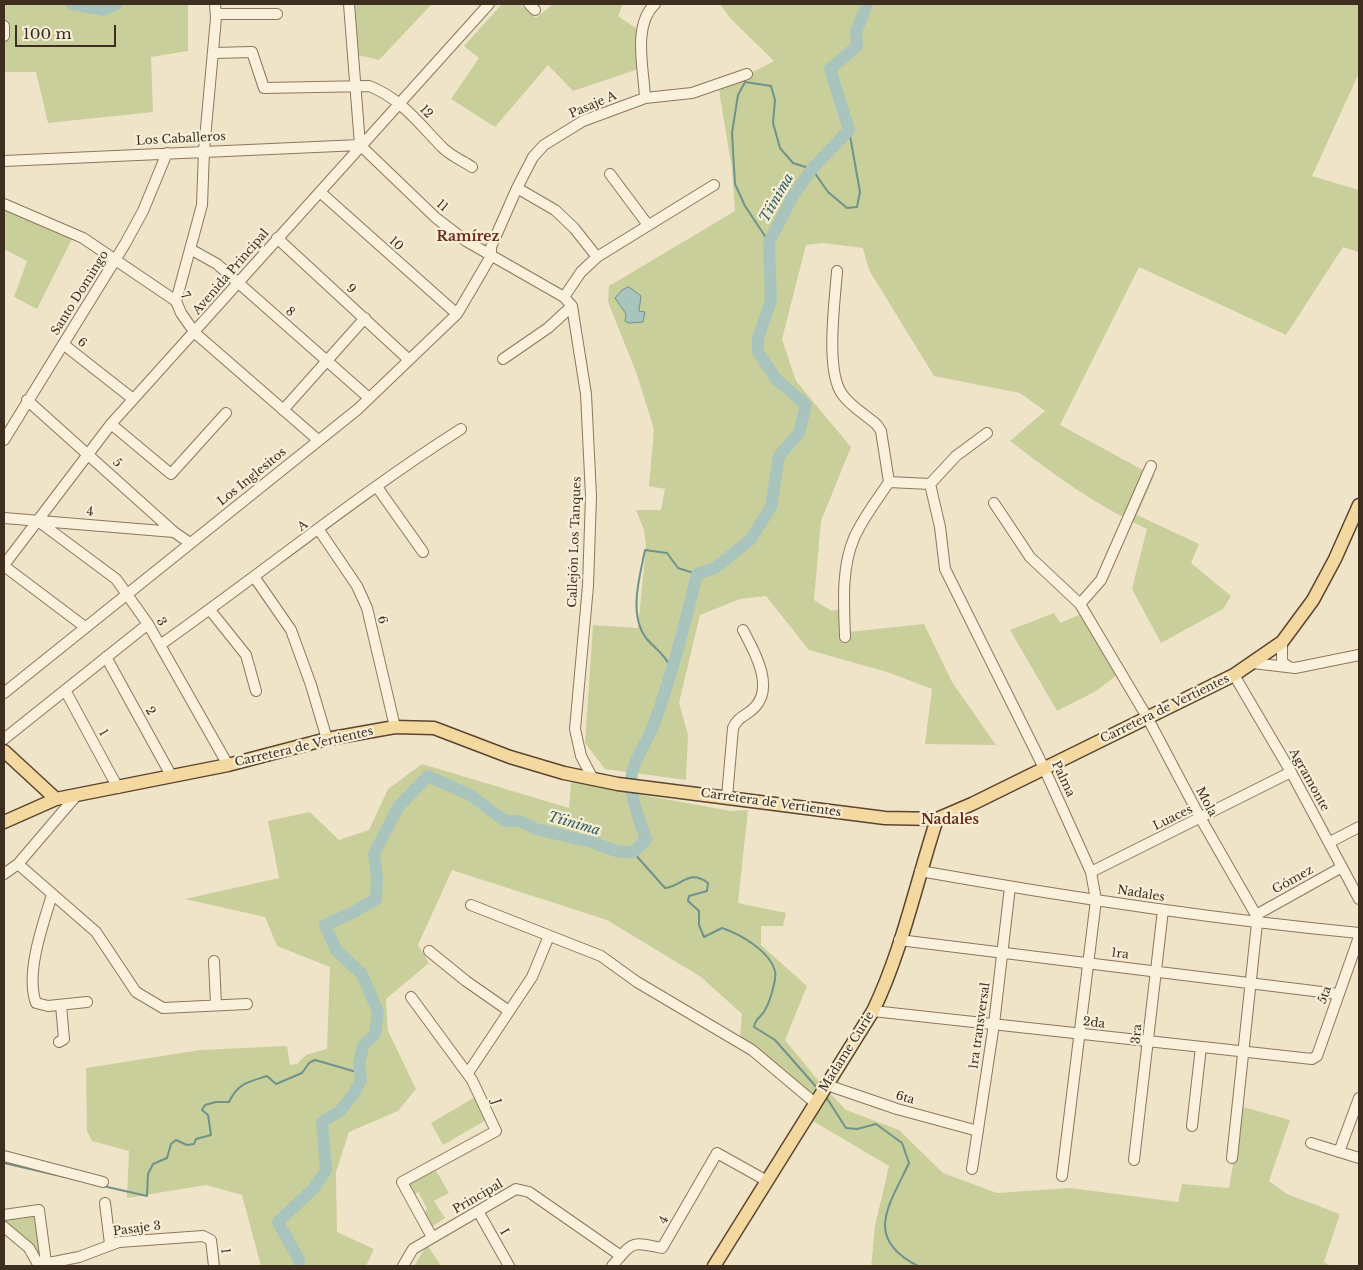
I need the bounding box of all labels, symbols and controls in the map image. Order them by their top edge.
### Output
scale bar [18,15,119,47]
text: 100 m [23,24,72,43]
street label: Pasaje A [567,89,619,121]
street label: 12 [416,102,436,122]
street label: Los Caballeros [136,129,226,149]
water label: Tíinima [756,171,798,225]
street label: 11 [433,197,451,215]
street label: Avenida Principal [190,226,272,318]
district label: Ramírez [436,229,500,245]
street label: 10 [386,234,406,254]
street label: Santo Domingo [48,248,112,338]
street label: 9 [343,281,359,297]
street label: 7 [177,289,193,303]
street label: 8 [283,304,297,320]
street label: 6 [75,335,89,351]
street label: Los Inglesitos [215,445,289,509]
street label: 5 [110,455,124,471]
street label: Callejón Los Tanques [566,476,584,608]
street label: 4 [86,505,94,519]
street label: A [295,517,311,535]
street label: 3 [153,615,169,629]
street label: 6 [374,615,390,625]
street label: Carretera de Vertientes [1098,671,1232,747]
street label: 2 [142,704,158,718]
street label: Carretera de Vertientes [233,724,375,770]
street label: 1 [95,727,111,739]
street label: Agramonte [1286,746,1332,814]
street label: Palma [1048,759,1078,799]
street label: Mola [1192,785,1220,819]
street label: Carretera de Vertientes [700,786,842,820]
street label: Luaces [1151,802,1195,834]
water label: Tíinima [546,809,602,839]
district label: Nadales [921,812,979,828]
street label: Gómez [1270,863,1316,897]
street label: Nadales [1116,883,1166,905]
street label: 1ra [1110,946,1130,962]
street label: 1ra transversal [967,982,993,1070]
street label: 5ta [1315,984,1335,1006]
street label: Madame Curie [817,1009,877,1095]
street label: 2da [1082,1015,1106,1031]
street label: 3ra [1129,1024,1145,1044]
street label: 6ta [894,1088,916,1108]
street label: J [488,1097,504,1107]
street label: Principal [450,1177,506,1217]
street label: 4 [656,1213,672,1227]
street label: Pasaje 3 [112,1219,162,1239]
street label: I [497,1226,511,1238]
street label: 1 [218,1247,232,1255]

